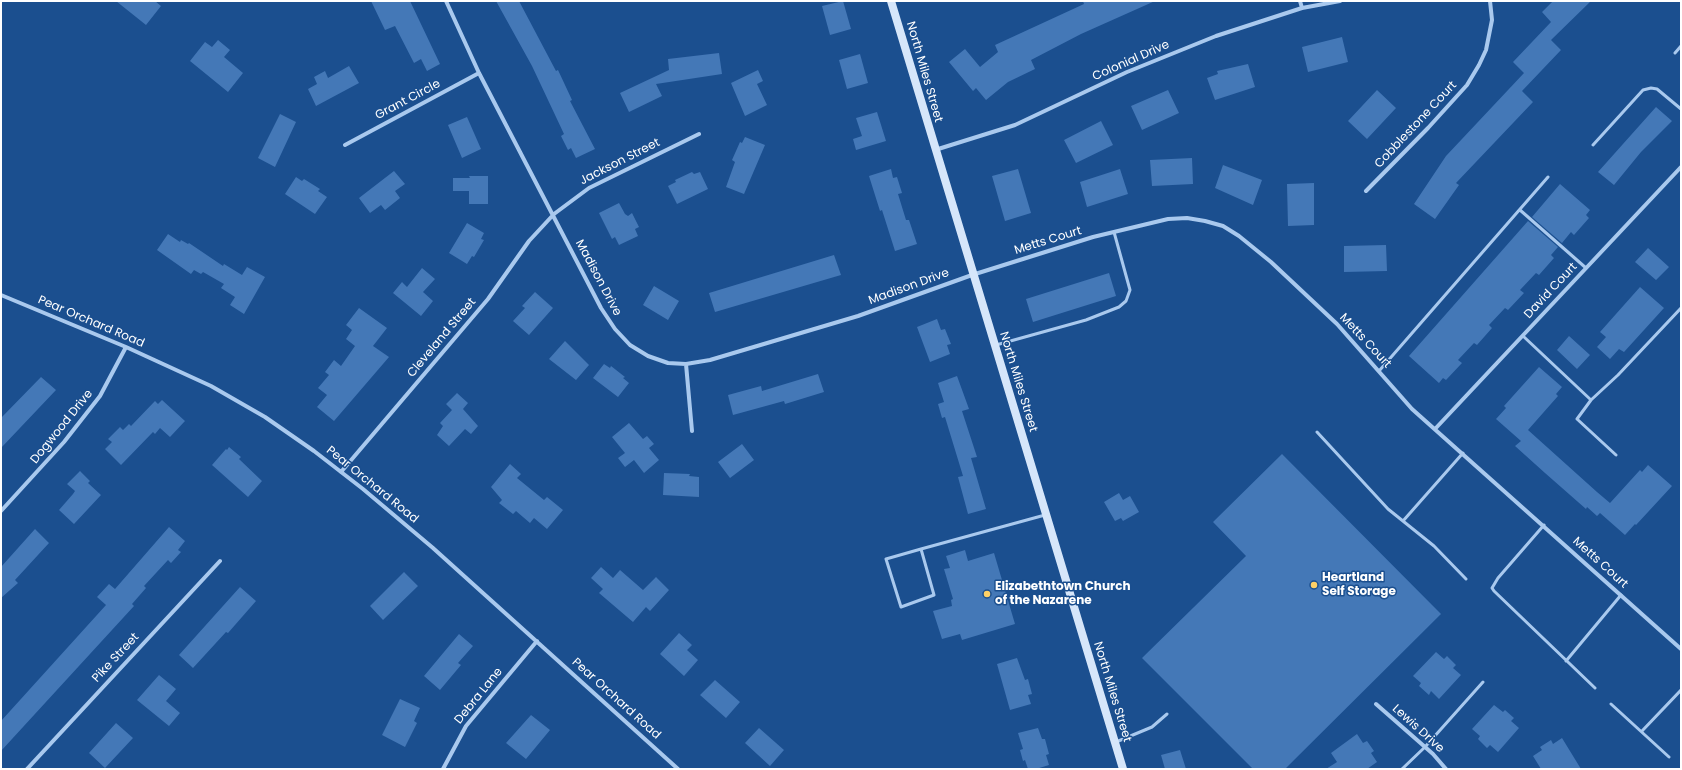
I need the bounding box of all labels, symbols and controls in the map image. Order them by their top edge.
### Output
street label: North Miles Street [903,20,945,124]
street label: Colonial Drive [1090,38,1172,84]
street label: Grant Circle [373,77,443,123]
street label: Cobblestone Court [1372,79,1460,171]
street label: Jackson Street [578,136,662,188]
street label: Metts Court [1013,224,1083,258]
street label: Madison Drive [572,237,624,319]
street label: David Court [1522,260,1580,322]
street label: Madison Drive [867,266,951,308]
street label: Pear Orchard Road [36,293,146,351]
street label: Cleveland Street [405,295,479,381]
street label: Metts Court [1336,311,1394,371]
street label: North Miles Street [996,330,1040,434]
street label: Dogwood Drive [28,387,96,467]
street label: Pear Orchard Road [323,443,421,527]
street label: Metts Court [1569,534,1631,592]
place label: Heartland Self Storage [1322,571,1396,599]
place label: Elizabethtown Church of the Nazarene [995,580,1131,608]
marker: Heartland Self Storage [1309,580,1319,590]
marker: Elizabethtown Church of the Nazarene [982,589,992,599]
street label: Pike Street [90,630,142,686]
street label: North Miles Street [1090,640,1134,744]
street label: Pear Orchard Road [569,655,663,743]
street label: Debra Lane [452,665,506,727]
street label: Lewis Drive [1389,702,1447,756]

